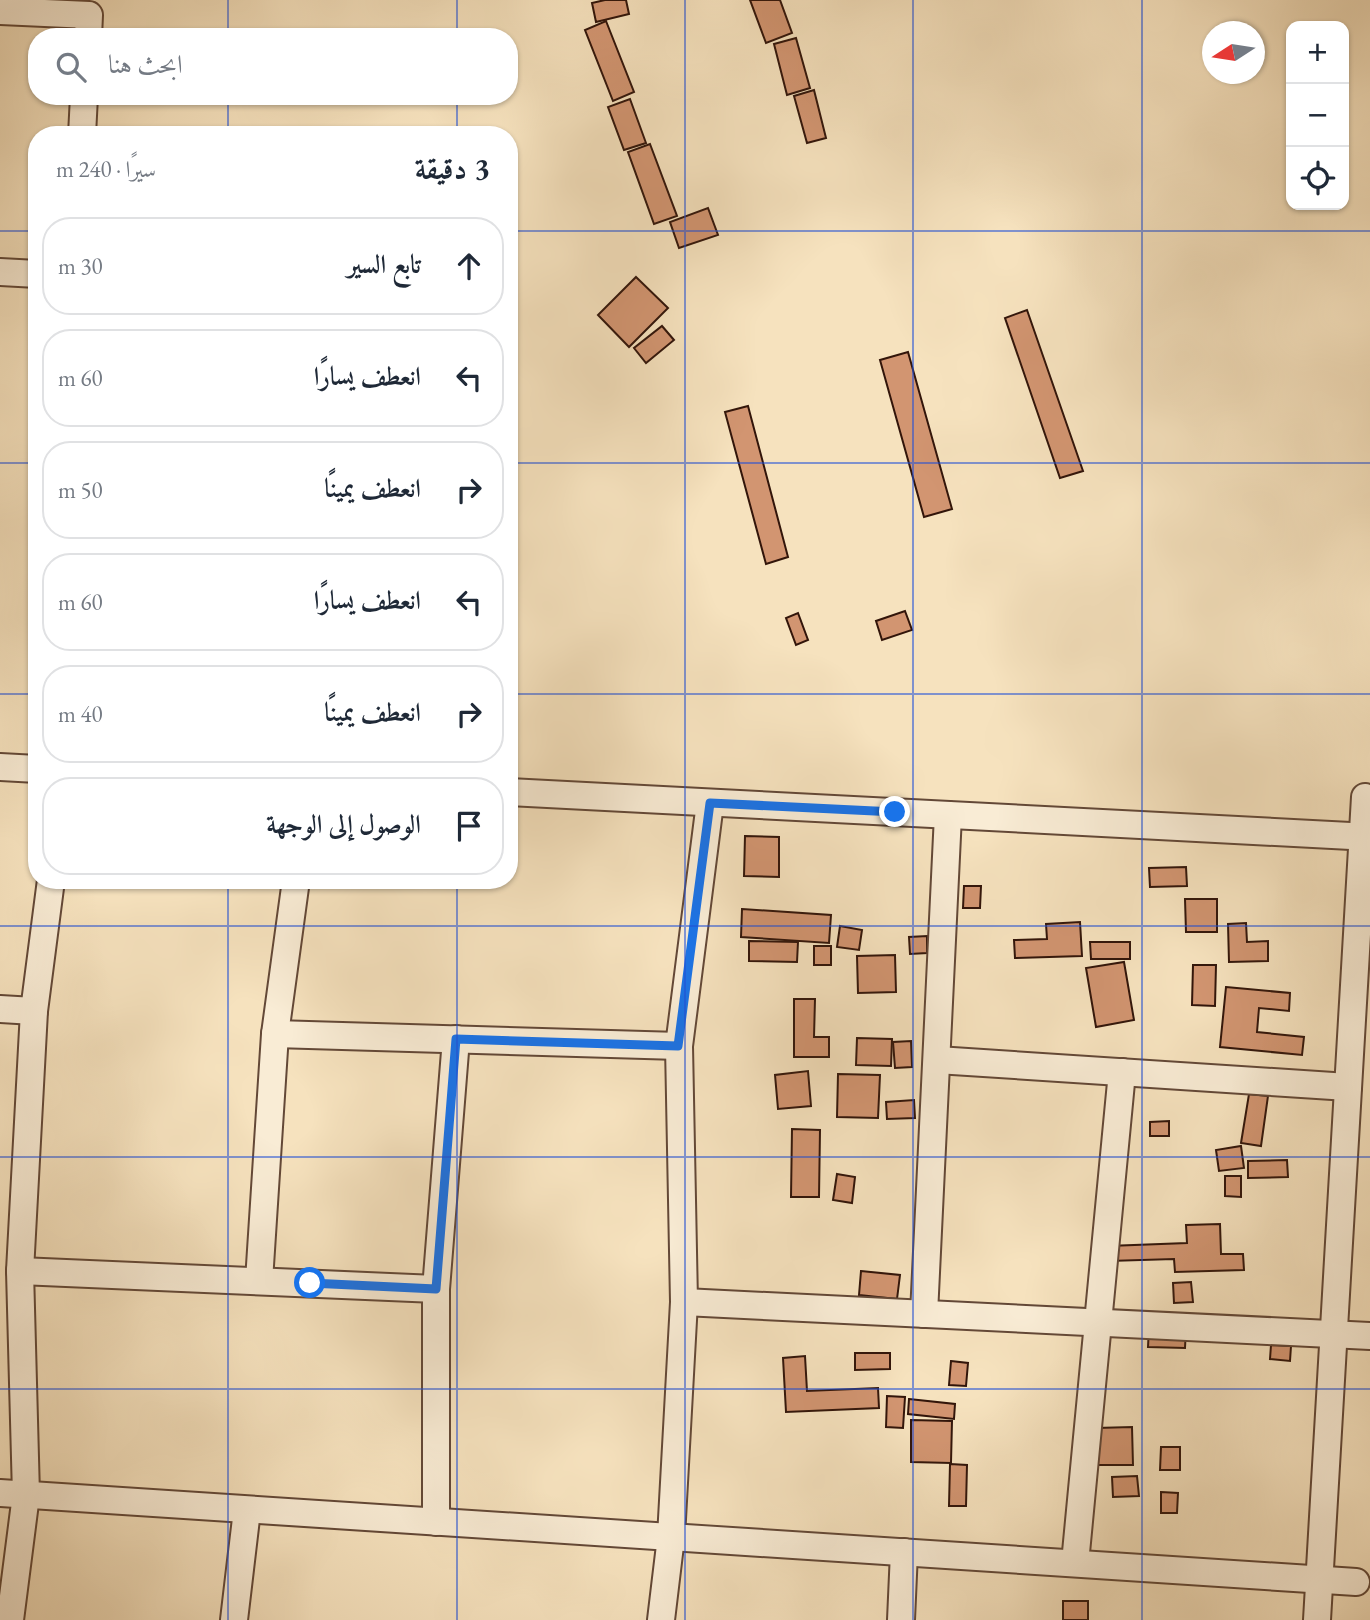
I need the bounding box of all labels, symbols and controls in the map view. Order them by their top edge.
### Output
north arrow [1202,21,1265,84]
map controls [1286,21,1349,210]
button: + [1286,21,1349,84]
search box [28,28,518,105]
text: ابحث هنا [108,47,183,81]
icon: search [52,48,90,86]
button: − [1286,84,1349,147]
button: locate [1286,147,1349,210]
text: 3 دقيقة [415,149,490,188]
text: سيرًا · 240 m [56,154,156,184]
text: تابع السير [347,247,421,281]
icon: ahead [450,247,488,285]
text: 30 m [58,251,103,281]
text: انعطف يسارًا [314,359,421,393]
icon: left [450,359,488,397]
text: 60 m [58,363,103,393]
text: انعطف يمينًا [324,471,421,505]
icon: right [450,471,488,509]
text: 50 m [58,475,103,505]
text: انعطف يسارًا [314,583,421,617]
icon: left [450,583,488,621]
text: 60 m [58,587,103,617]
text: انعطف يمينًا [324,695,421,729]
icon: right [450,695,488,733]
text: 40 m [58,699,103,729]
route end [879,796,910,827]
text: الوصول إلى الوجهة [266,807,421,841]
icon: arrive [450,807,488,845]
route start [294,1267,325,1298]

